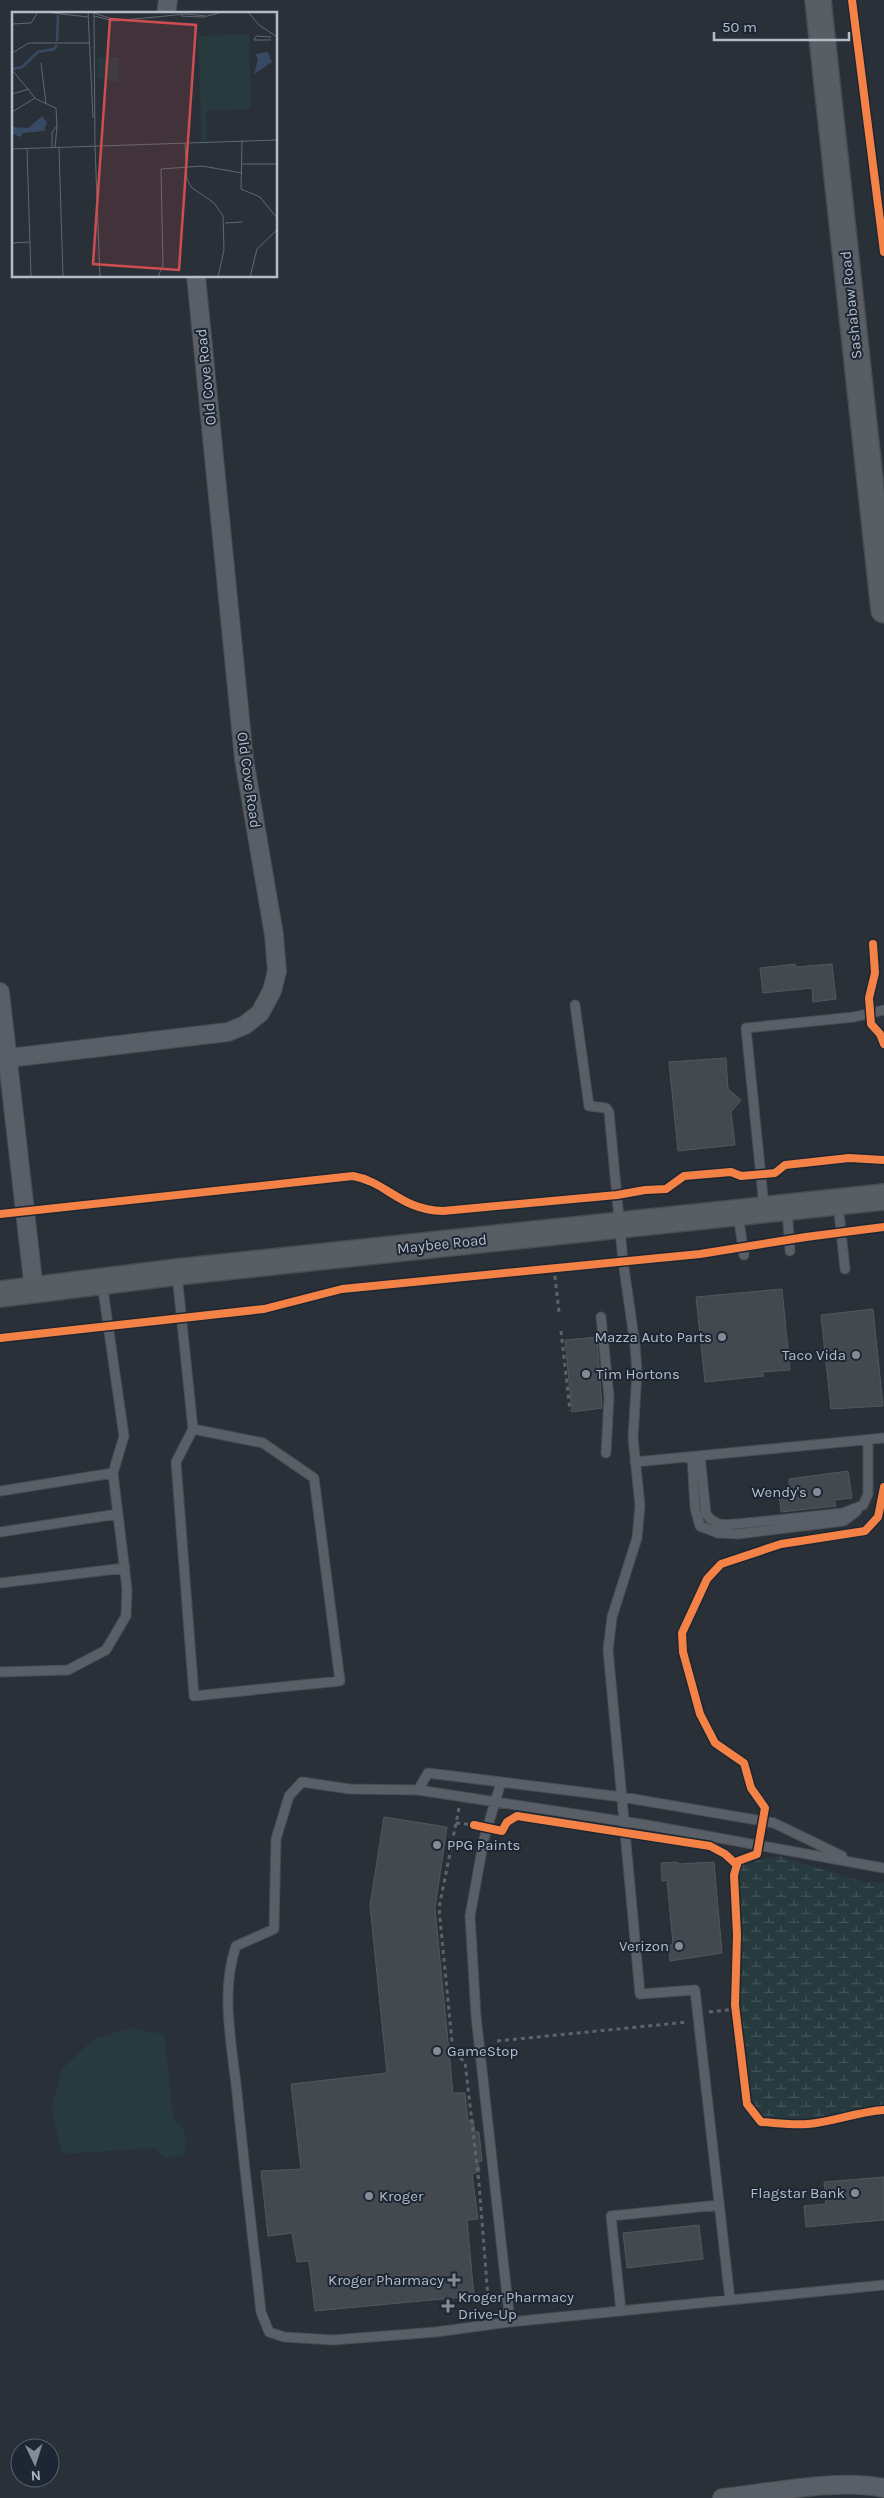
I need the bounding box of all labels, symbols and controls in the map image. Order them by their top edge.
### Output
scale bar [714,10,849,42]
inset map [12,12,278,278]
text: 50 m [722,18,757,36]
street label: Sashabaw Road [836,250,866,360]
street label: Old Cove Road [192,328,220,426]
street label: Old Cove Road [233,731,265,829]
street label: Maybee Road [396,1230,488,1258]
place label: Mazza Auto Parts [594,1328,712,1346]
marker: Mazza Auto Parts [716,1331,728,1343]
place label: Taco Vida [782,1346,846,1364]
marker: Taco Vida [850,1349,862,1361]
place label: Tim Hortons [596,1365,680,1383]
marker: Tim Hortons [580,1368,592,1380]
place label: Wendy's [752,1483,807,1501]
marker: Wendy's [811,1486,823,1498]
place label: PPG Paints [447,1836,520,1854]
marker: PPG Paints [431,1839,443,1851]
place label: Verizon [619,1937,669,1955]
marker: Verizon [673,1940,685,1952]
place label: GameStop [447,2042,518,2060]
marker: GameStop [431,2045,443,2057]
place label: Flagstar Bank [750,2184,845,2202]
place label: Kroger [379,2187,424,2205]
marker: Flagstar Bank [849,2187,861,2199]
marker: Kroger [363,2190,375,2202]
place label: Kroger Pharmacy [328,2271,444,2289]
marker: Kroger Pharmacy [448,2274,460,2286]
place label: Kroger Pharmacy Drive-Up [458,2288,574,2323]
marker: Kroger Pharmacy Drive-Up [442,2300,454,2312]
north arrow [10,2438,60,2488]
text: N [30,2467,41,2484]

